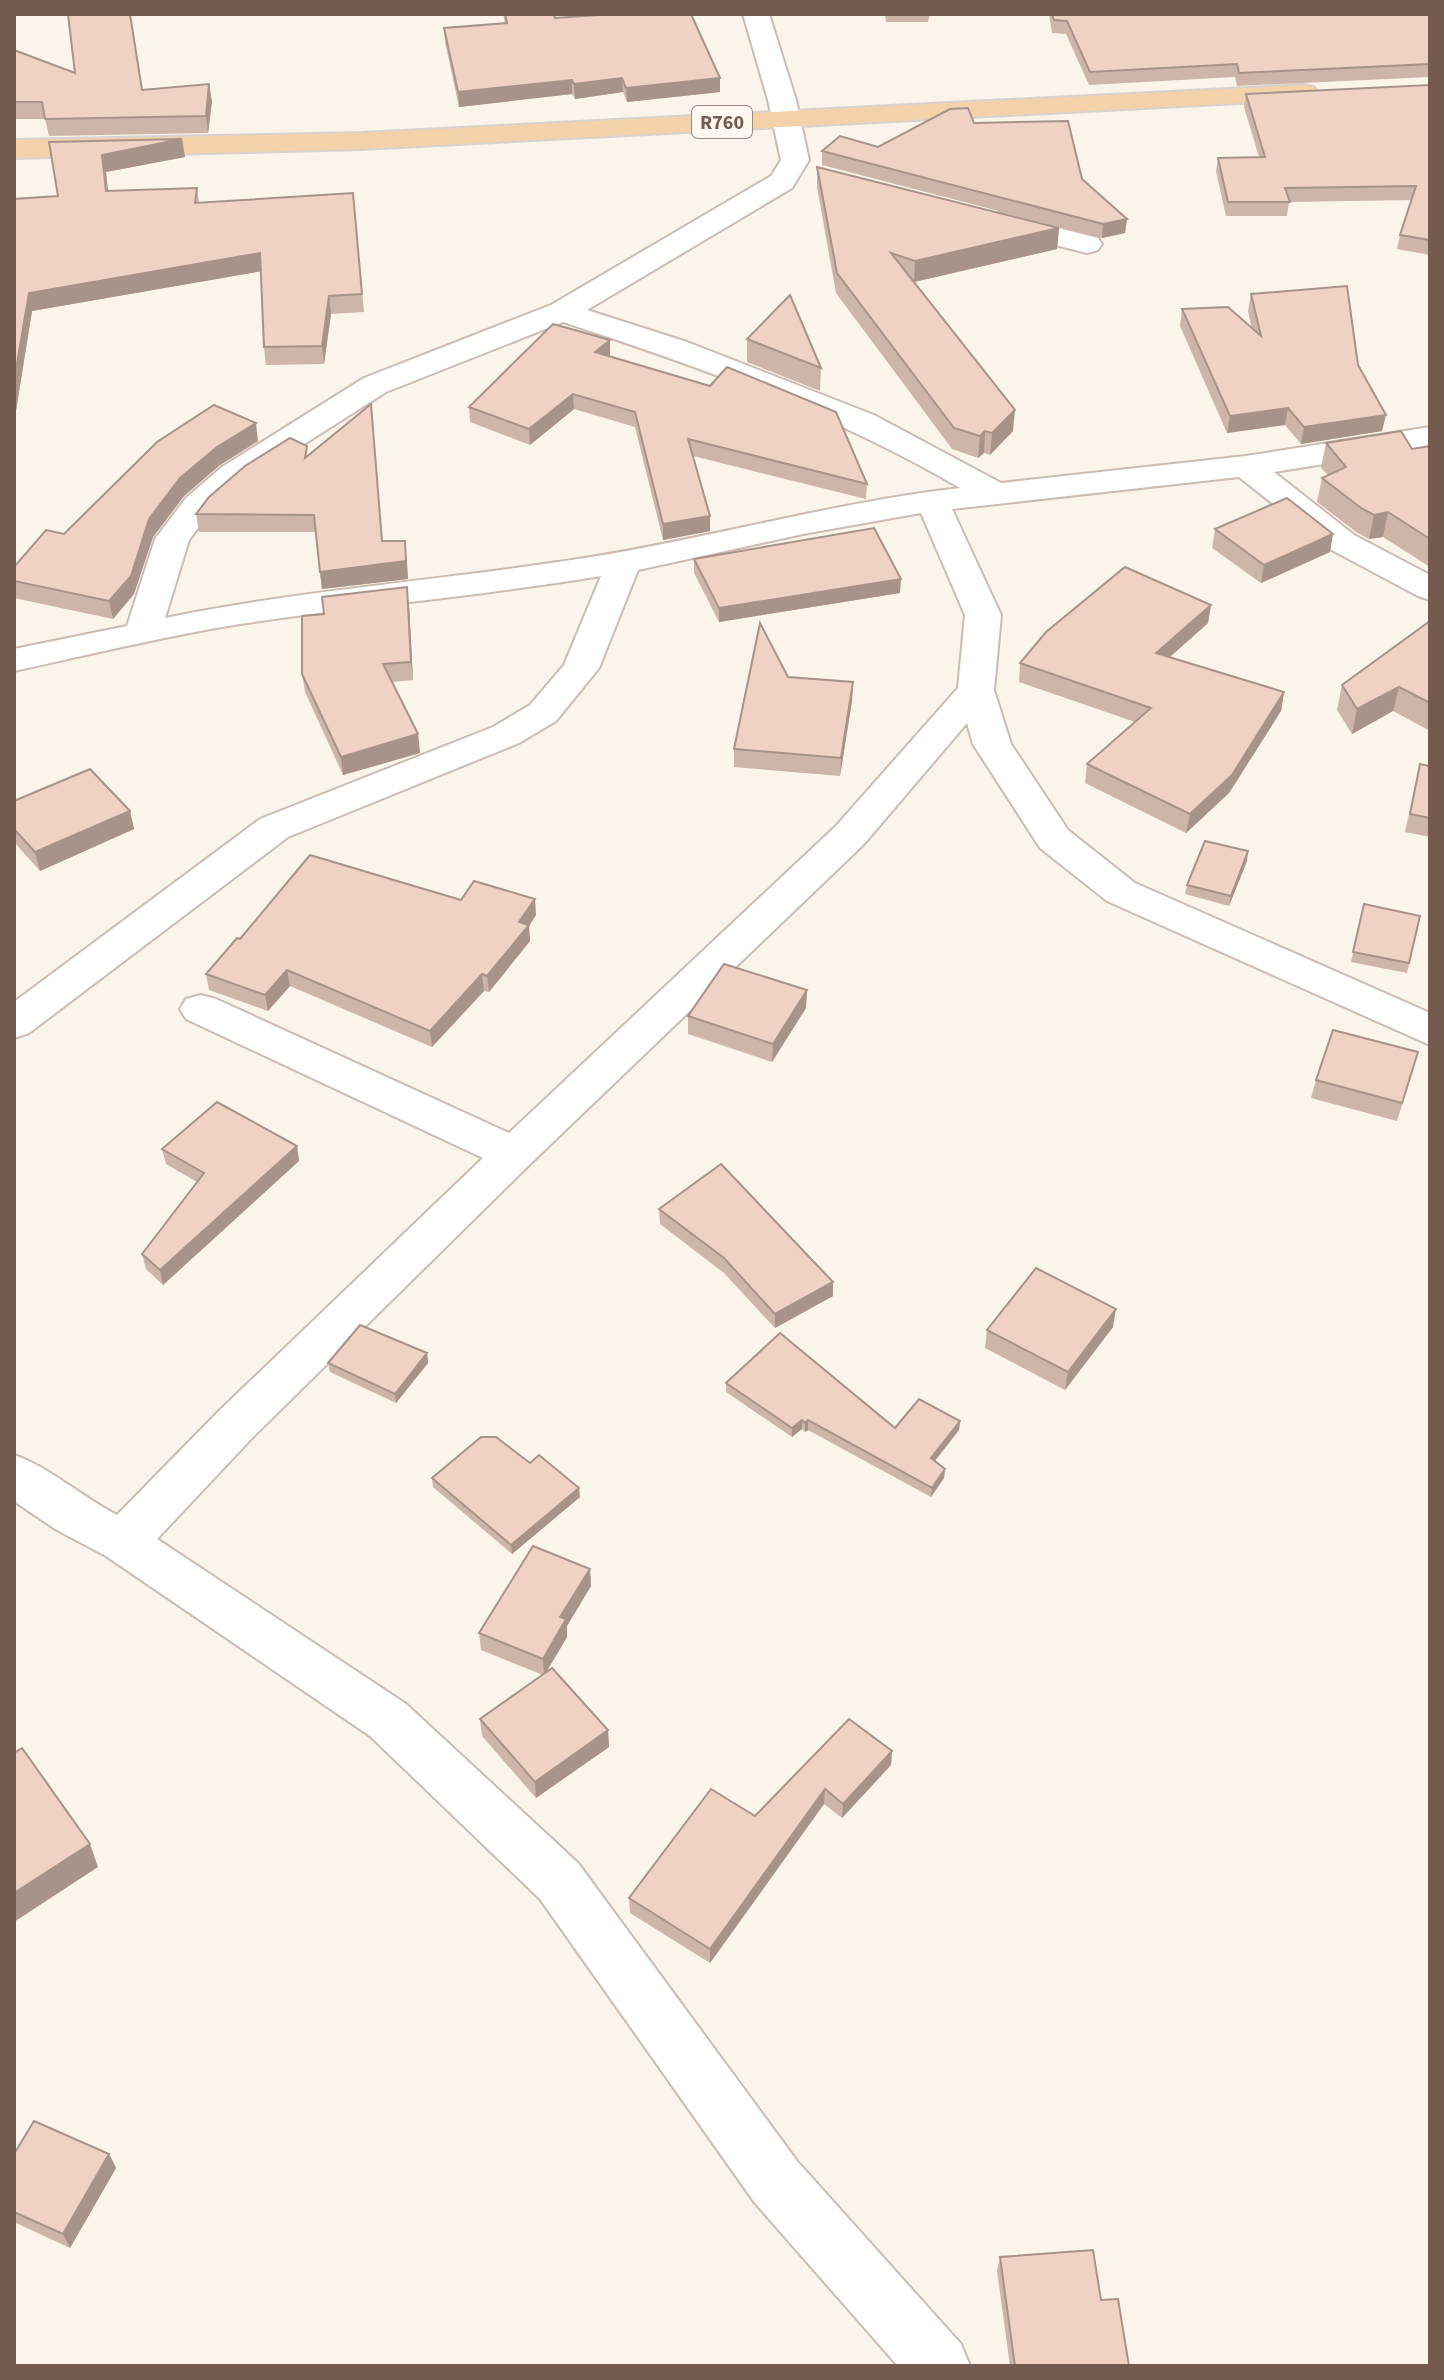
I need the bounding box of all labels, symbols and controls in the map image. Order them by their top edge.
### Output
road number: R760 [692,106,752,138]

